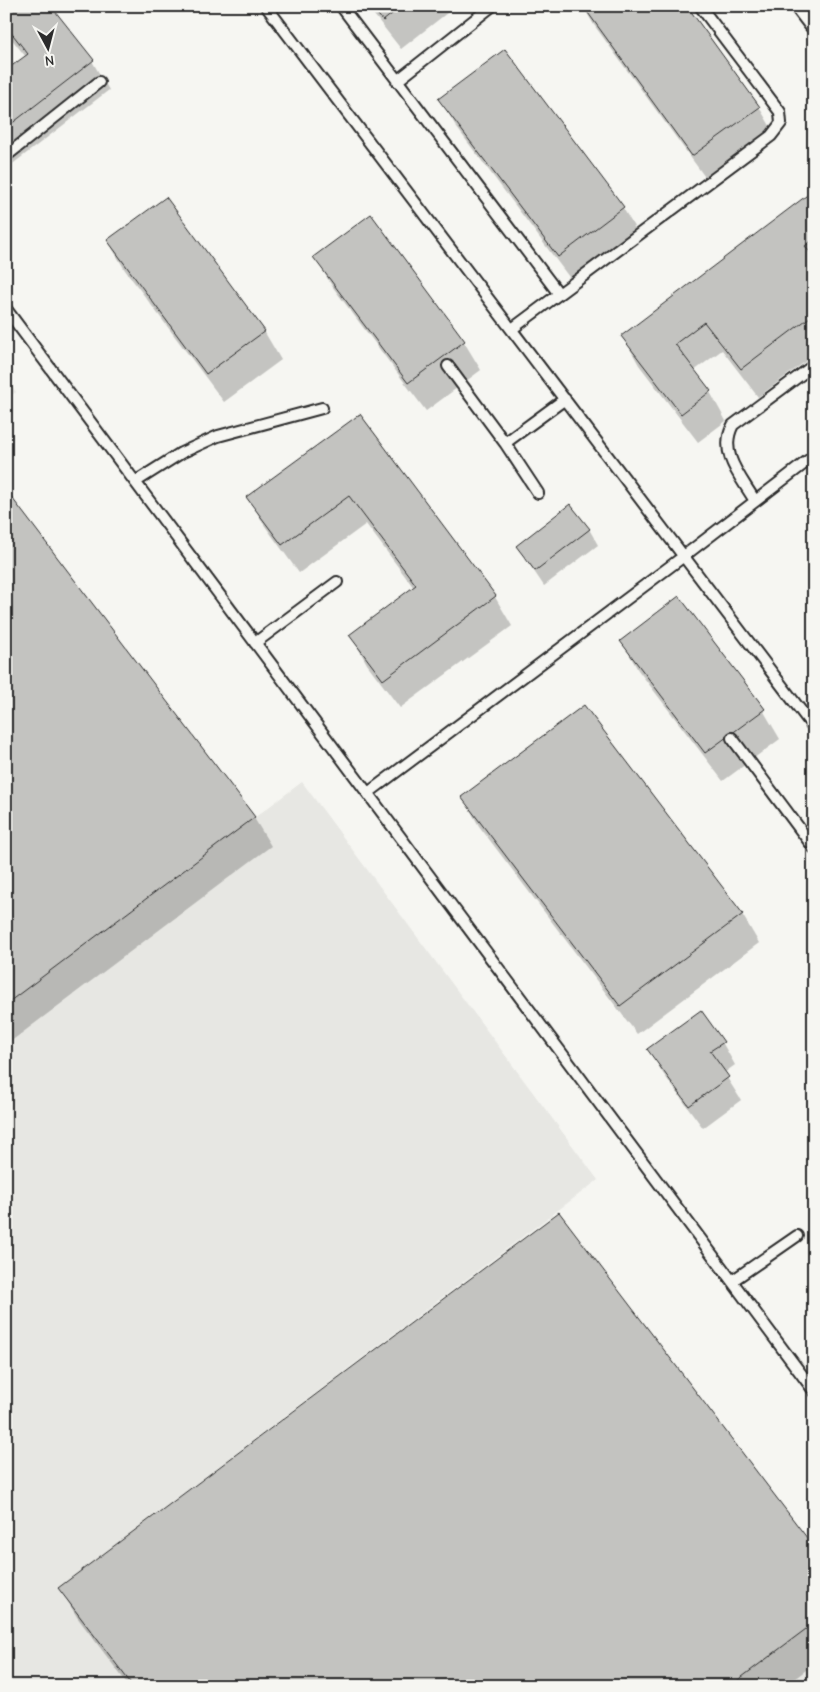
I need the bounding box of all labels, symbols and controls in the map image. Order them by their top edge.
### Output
north arrow [22,22,72,72]
text: N [44,51,55,69]

